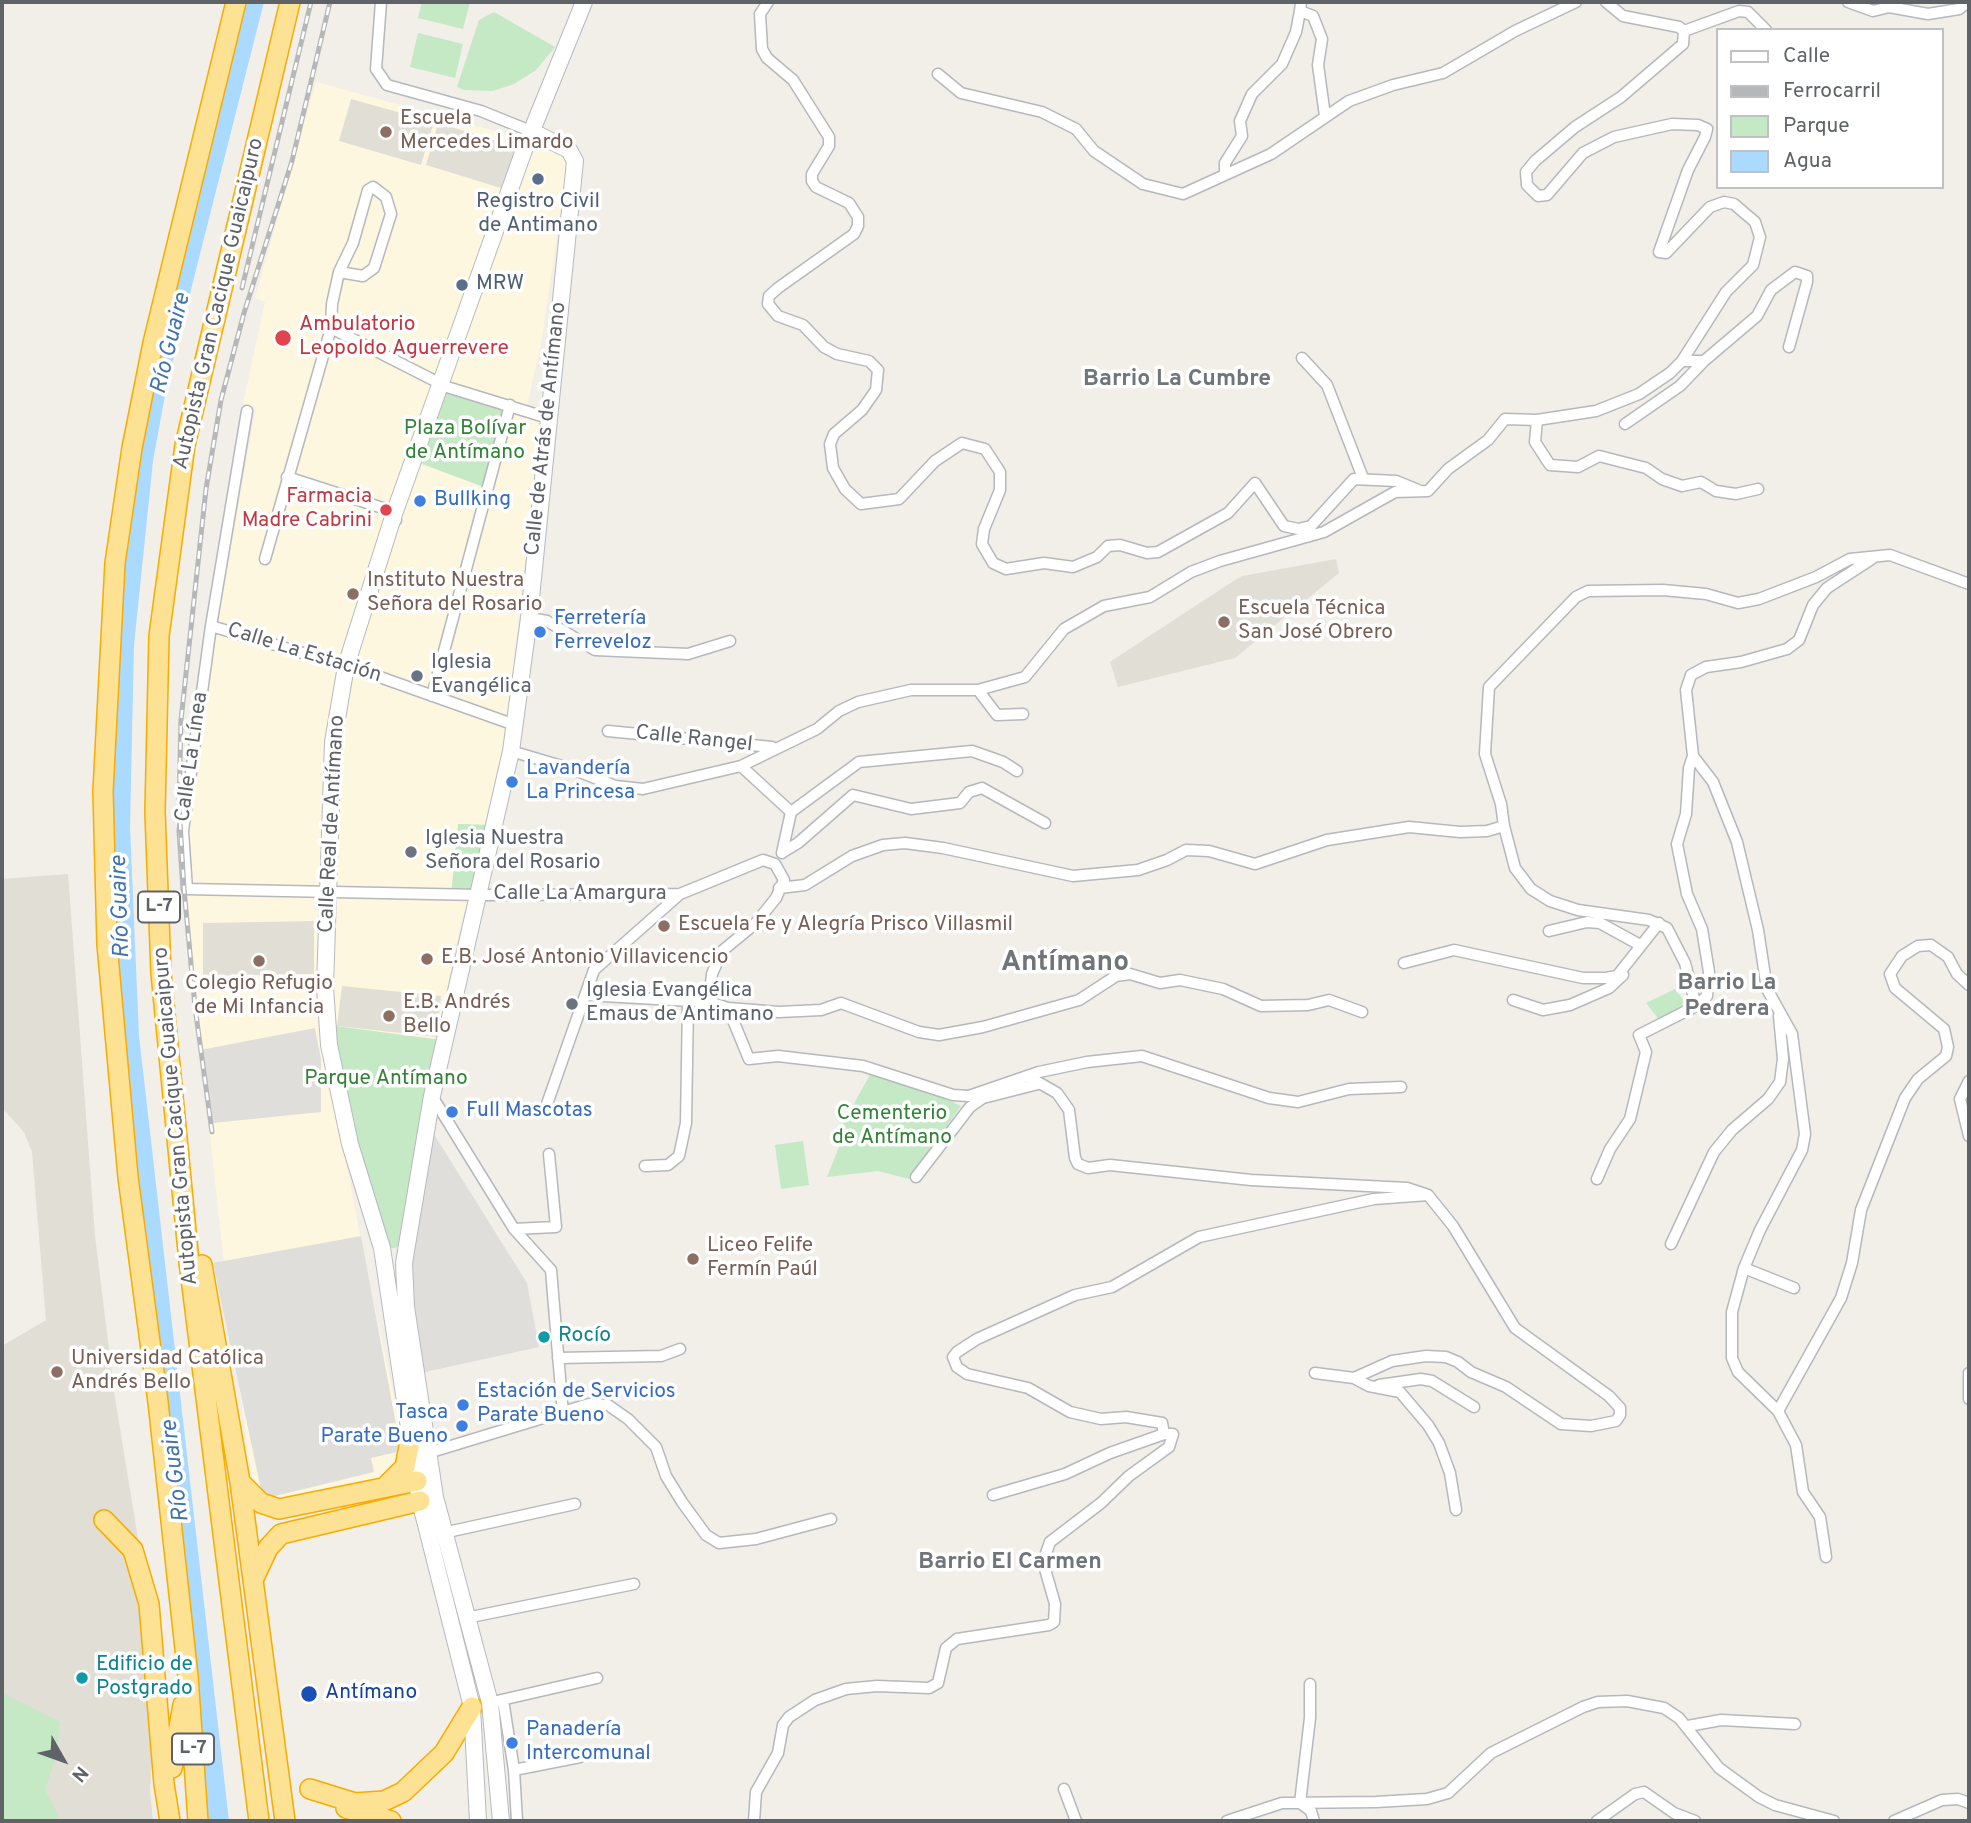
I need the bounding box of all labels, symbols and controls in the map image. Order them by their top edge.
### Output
legend [1716,28,1943,189]
text: Calle [1783,43,1830,70]
text: Ferrocarril [1783,78,1881,105]
place label: Escuela Mercedes Limardo [400,107,574,157]
text: Parque [1783,113,1850,140]
marker: Escuela Mercedes Limardo [378,124,394,140]
street label: Autopista Gran Cacique Guaicaipuro [170,136,270,472]
text: Agua [1783,148,1832,175]
marker: Registro Civil de Antimano [530,171,546,187]
place label: Registro Civil de Antimano [476,190,600,240]
place label: MRW [476,272,524,298]
marker: MRW [454,277,470,293]
water label: Río Guaire [146,291,198,397]
street label: Calle de Atrás de Antímano [521,301,573,557]
place label: Ambulatorio Leopoldo Aguerrevere [299,313,509,363]
marker: Ambulatorio Leopoldo Aguerrevere [273,328,293,348]
district label: Barrio La Cumbre [1083,366,1271,394]
park label: Plaza Bolívar de Antímano [404,417,526,467]
place label: Farmacia Madre Cabrini [242,485,372,535]
place label: Bullking [434,488,511,514]
marker: Bullking [412,493,428,509]
marker: Farmacia Madre Cabrini [378,502,394,518]
place label: Instituto Nuestra Señora del Rosario [367,569,542,619]
marker: Instituto Nuestra Señora del Rosario [345,586,361,602]
place label: Escuela Técnica San José Obrero [1238,597,1393,647]
place label: Ferretería Ferreveloz [554,607,652,657]
marker: Escuela Técnica San José Obrero [1216,614,1232,630]
street label: Calle La Estación [224,619,384,689]
marker: Ferretería Ferreveloz [532,624,548,640]
place label: Iglesia Evangélica [431,651,531,701]
marker: Iglesia Evangélica [409,668,425,684]
street label: Calle La Línea [171,690,215,824]
street label: Calle Real de Antímano [315,714,351,934]
street label: Calle Rangel [634,721,754,759]
place label: Lavandería La Princesa [526,757,635,807]
marker: Lavandería La Princesa [504,774,520,790]
place label: Iglesia Nuestra Señora del Rosario [425,827,600,877]
marker: Iglesia Nuestra Señora del Rosario [403,844,419,860]
water label: Río Guaire [106,855,138,959]
street label: Calle La Amargura [493,882,667,908]
road number: L-7 [138,892,180,923]
place label: Escuela Fe y Alegría Prisco Villasmil [678,913,1013,939]
marker: Escuela Fe y Alegría Prisco Villasmil [656,918,672,934]
street label: Autopista Gran Cacique Guaicaipuro [150,946,204,1286]
place label: E.B. José Antonio Villavicencio [441,946,728,972]
district label: Antímano [1001,947,1129,981]
marker: E.B. José Antonio Villavicencio [419,951,435,967]
marker: Colegio Refugio de Mi Infancia [251,953,267,969]
district label: Barrio La Pedrera [1678,970,1776,1024]
place label: Colegio Refugio de Mi Infancia [185,972,333,1022]
place label: Iglesia Evangélica Emaus de Antimano [586,979,774,1029]
place label: E.B. Andrés Bello [403,991,511,1041]
marker: Iglesia Evangélica Emaus de Antimano [564,996,580,1012]
marker: E.B. Andrés Bello [381,1008,397,1024]
park label: Parque Antímano [304,1067,468,1093]
place label: Full Mascotas [466,1099,593,1125]
park label: Cementerio de Antímano [832,1102,952,1152]
marker: Full Mascotas [444,1104,460,1120]
place label: Liceo Felife Fermín Paúl [707,1234,818,1284]
marker: Liceo Felife Fermín Paúl [685,1251,701,1267]
place label: Rocío [558,1324,611,1350]
marker: Rocío [536,1329,552,1345]
place label: Universidad Católica Andrés Bello [71,1347,264,1397]
marker: Universidad Católica Andrés Bello [49,1364,65,1380]
place label: Estación de Servicios Parate Bueno [477,1380,676,1430]
marker: Estación de Servicios Parate Bueno [455,1397,471,1413]
place label: Tasca Parate Bueno [321,1401,448,1451]
water label: Río Guaire [157,1418,197,1524]
marker: Tasca Parate Bueno [454,1418,470,1434]
district label: Barrio El Carmen [918,1549,1102,1577]
place label: Edificio de Postgrado [96,1653,193,1703]
marker: Edificio de Postgrado [74,1670,90,1686]
place label: Antímano [325,1681,417,1707]
marker: Antímano [299,1684,319,1704]
place label: Panadería Intercomunal [526,1718,651,1768]
north arrow [28,1725,98,1795]
road number: L-7 [172,1734,214,1764]
marker: Panadería Intercomunal [504,1735,520,1751]
text: N [66,1761,93,1786]

